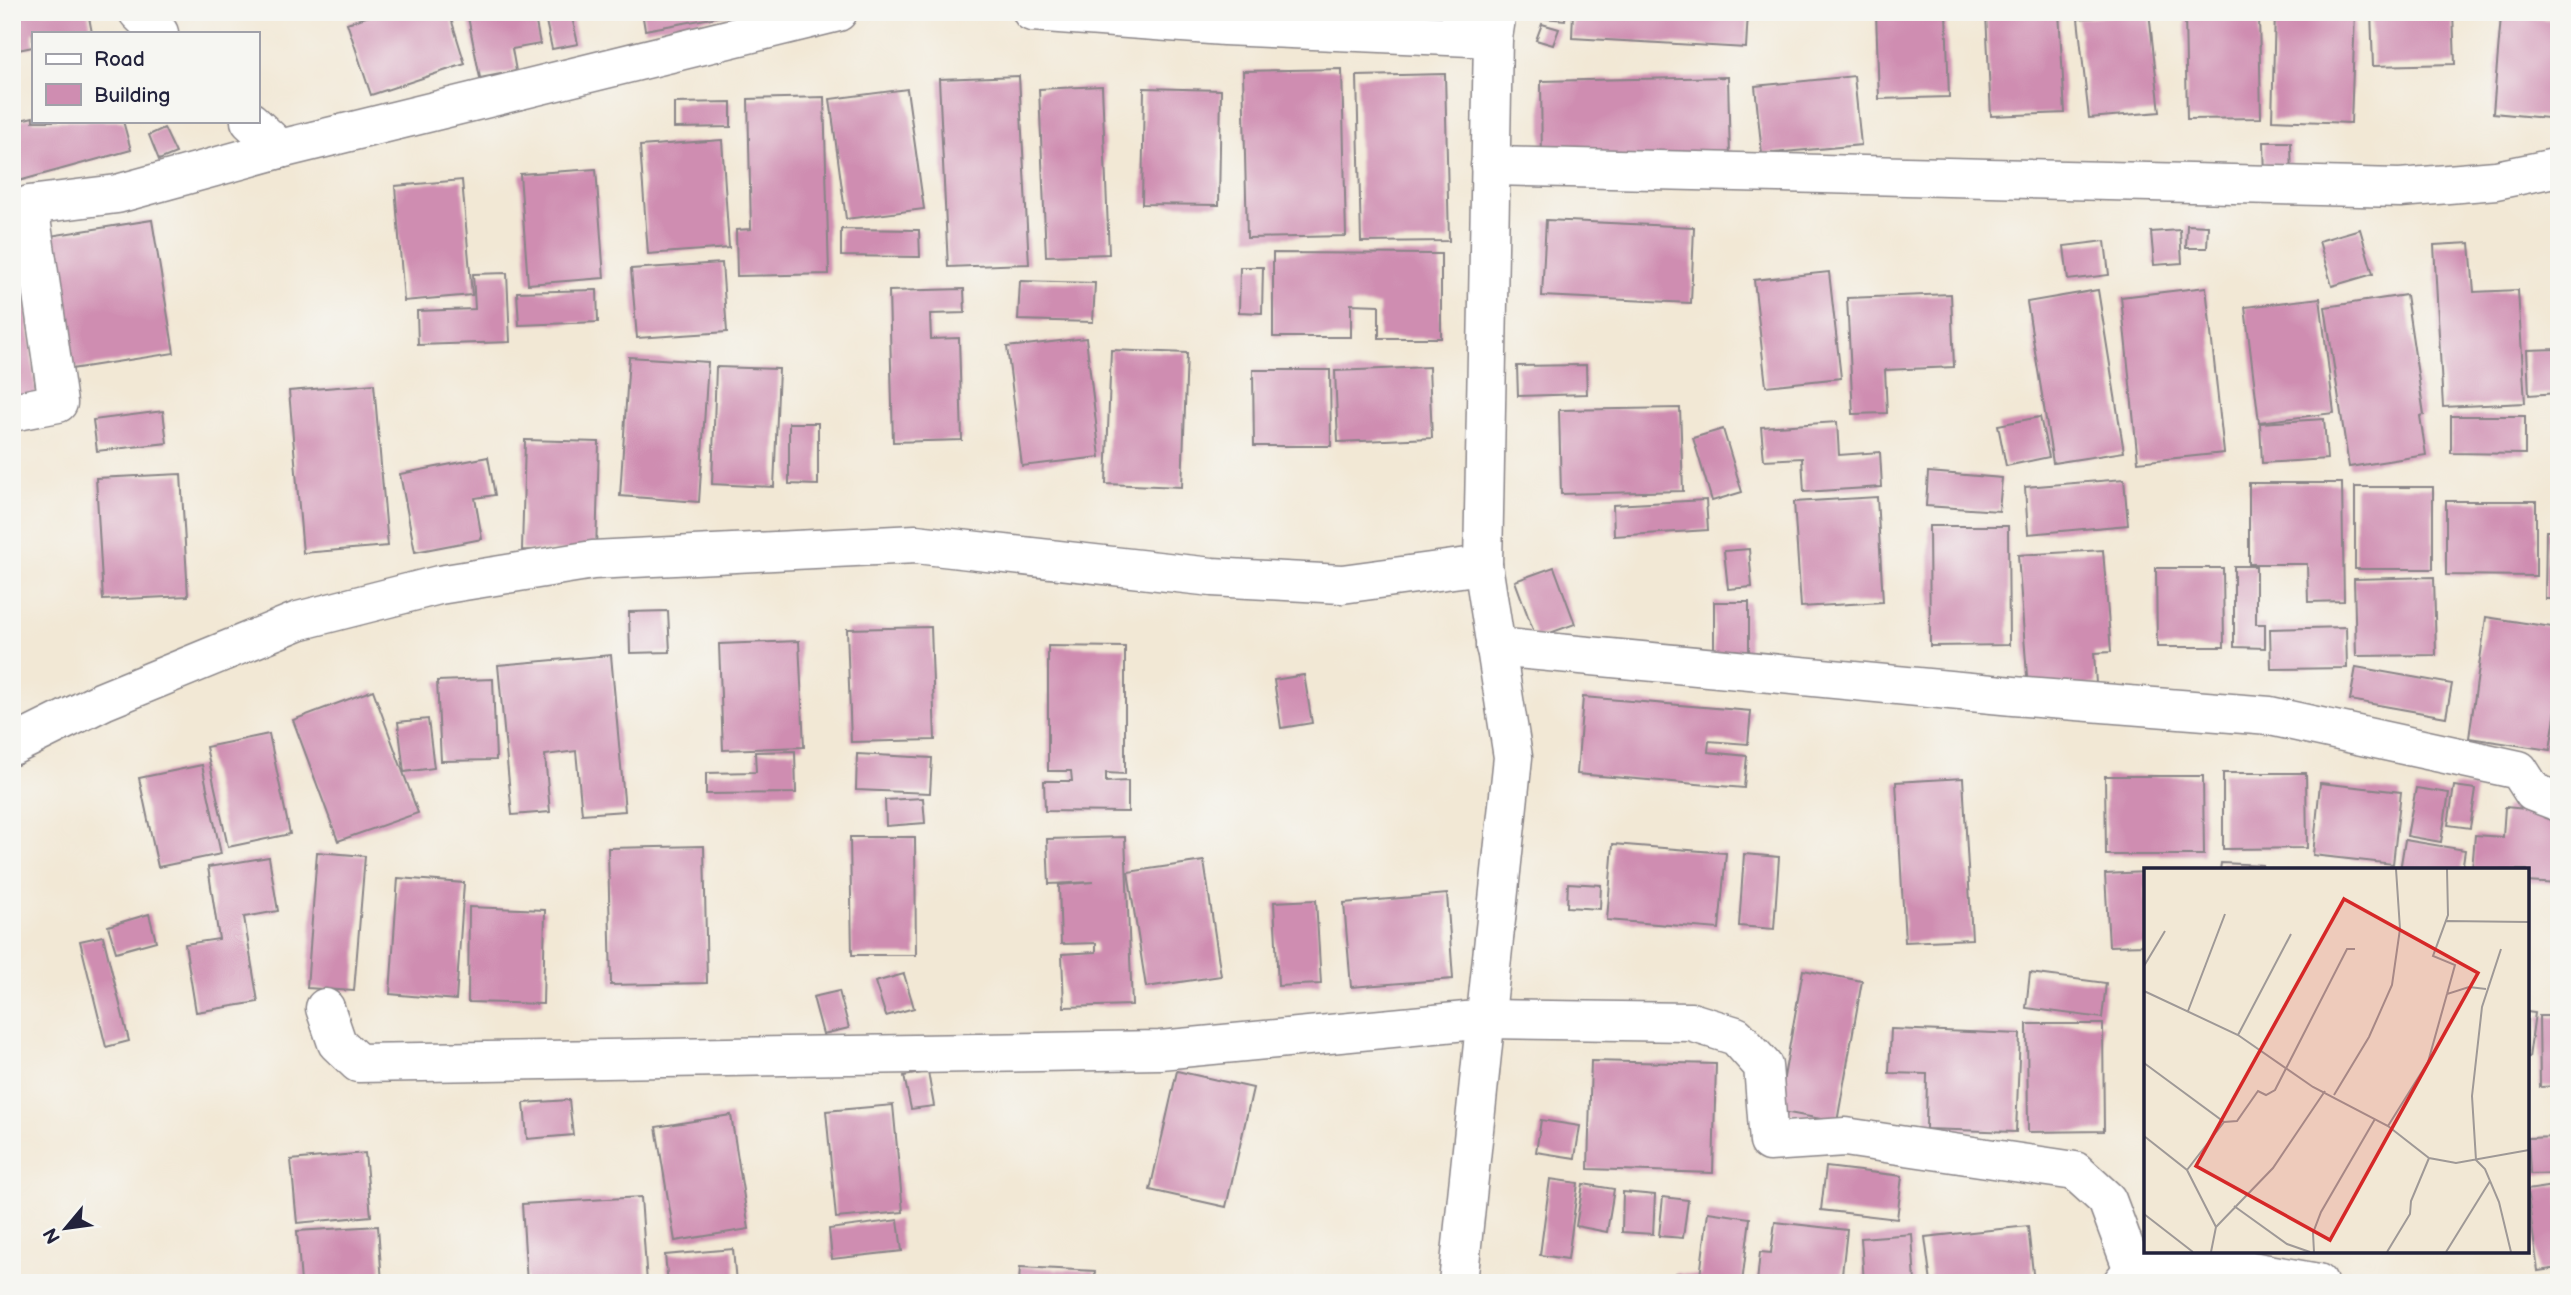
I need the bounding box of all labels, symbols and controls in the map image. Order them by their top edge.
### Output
legend [32,32,259,122]
text: Road [94,47,145,72]
text: Building [94,83,170,108]
inset map [2144,868,2529,1253]
north arrow [32,1194,102,1264]
text: N [39,1224,66,1247]

